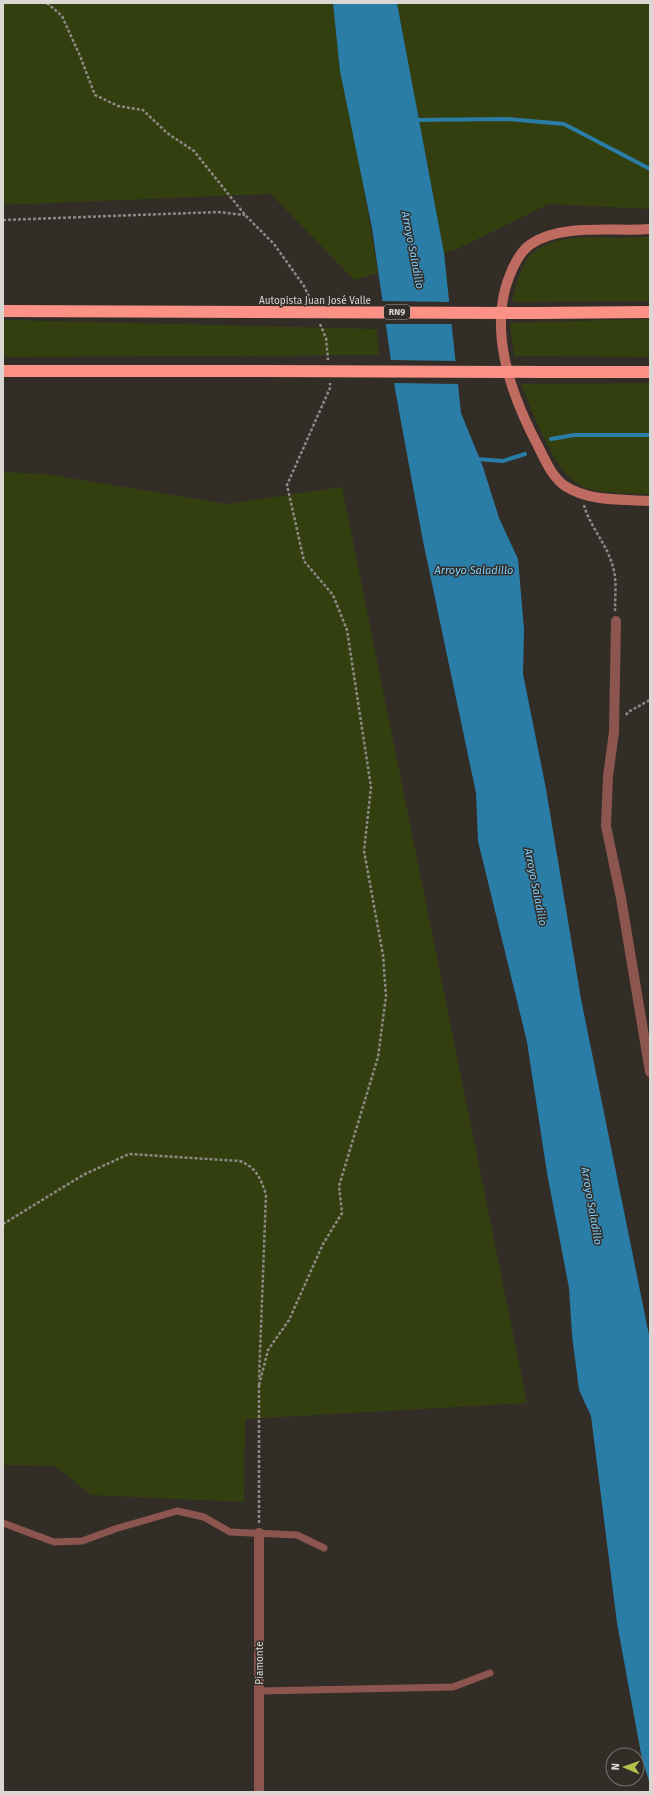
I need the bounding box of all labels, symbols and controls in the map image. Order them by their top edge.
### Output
water label: Arroyo Saladillo [398,209,426,290]
street label: Autopista Juan José Valle [259,295,371,307]
road number: RN9 [384,305,410,319]
water label: Arroyo Saladillo [434,564,513,577]
water label: Arroyo Saladillo [521,846,549,927]
water label: Arroyo Saladillo [578,1165,605,1246]
street label: Piamonte [254,1641,266,1685]
north arrow [605,1747,645,1787]
text: N [609,1763,622,1771]

